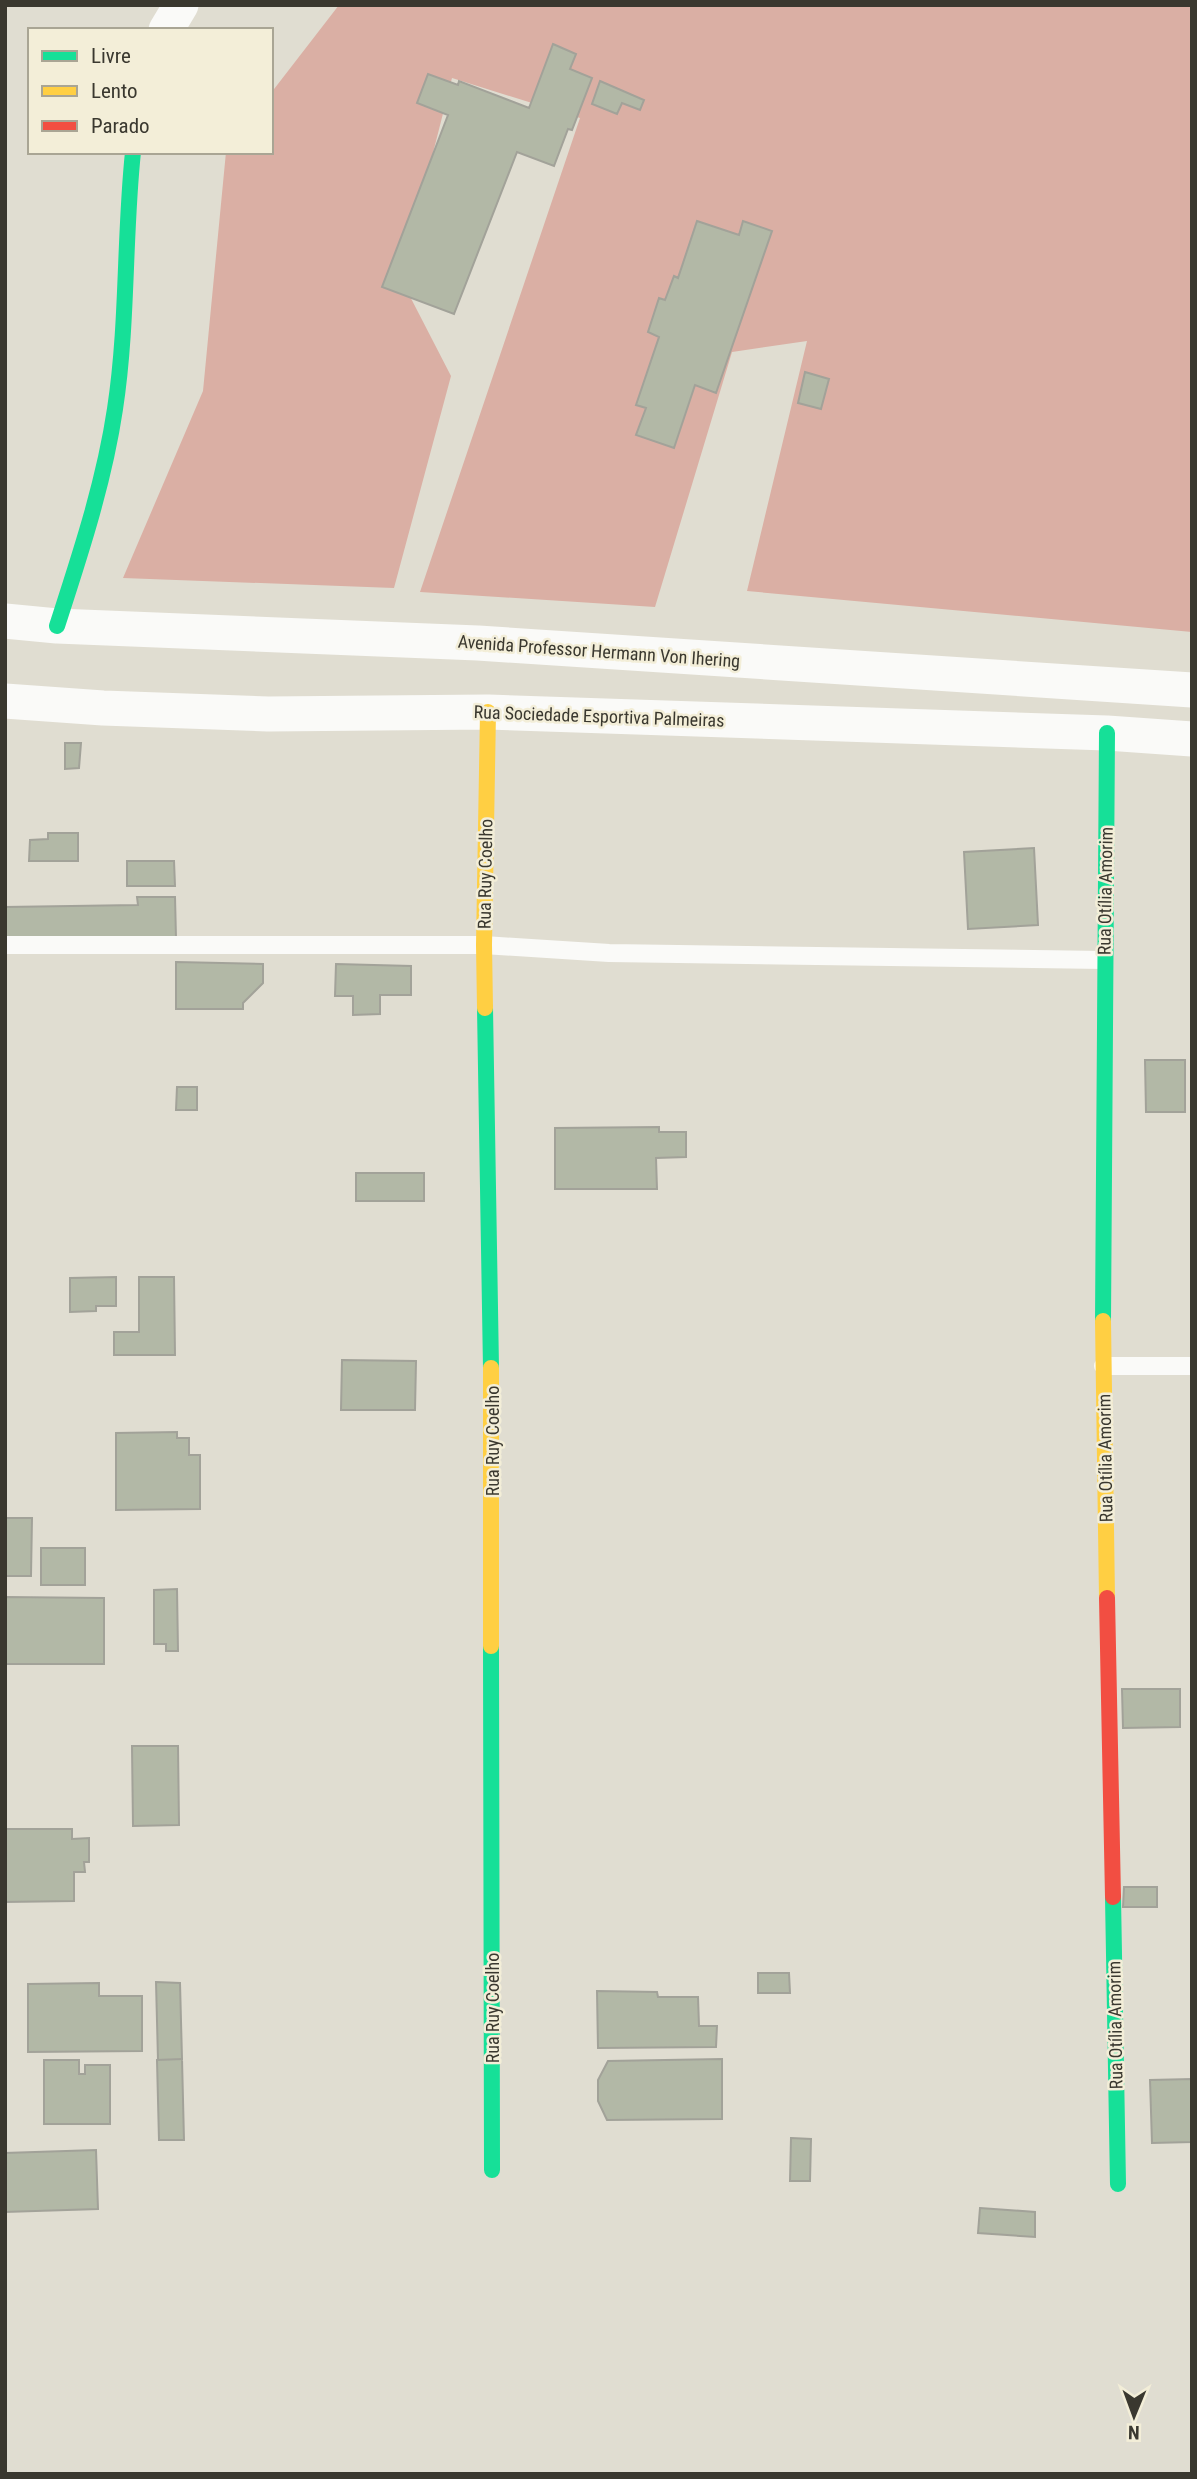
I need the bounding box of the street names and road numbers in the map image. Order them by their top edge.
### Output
street label: Avenida Professor Hermann Von Ihering [457,631,741,671]
street label: Rua Sociedade Esportiva Palmeiras [473,701,725,731]
street label: Rua Ruy Coelho [474,819,496,929]
street label: Rua Otília Amorim [1093,827,1117,955]
street label: Rua Ruy Coelho [482,1386,503,1496]
street label: Rua Otília Amorim [1093,1394,1117,1522]
street label: Rua Ruy Coelho [482,1953,503,2063]
street label: Rua Otília Amorim [1103,1961,1127,2089]

